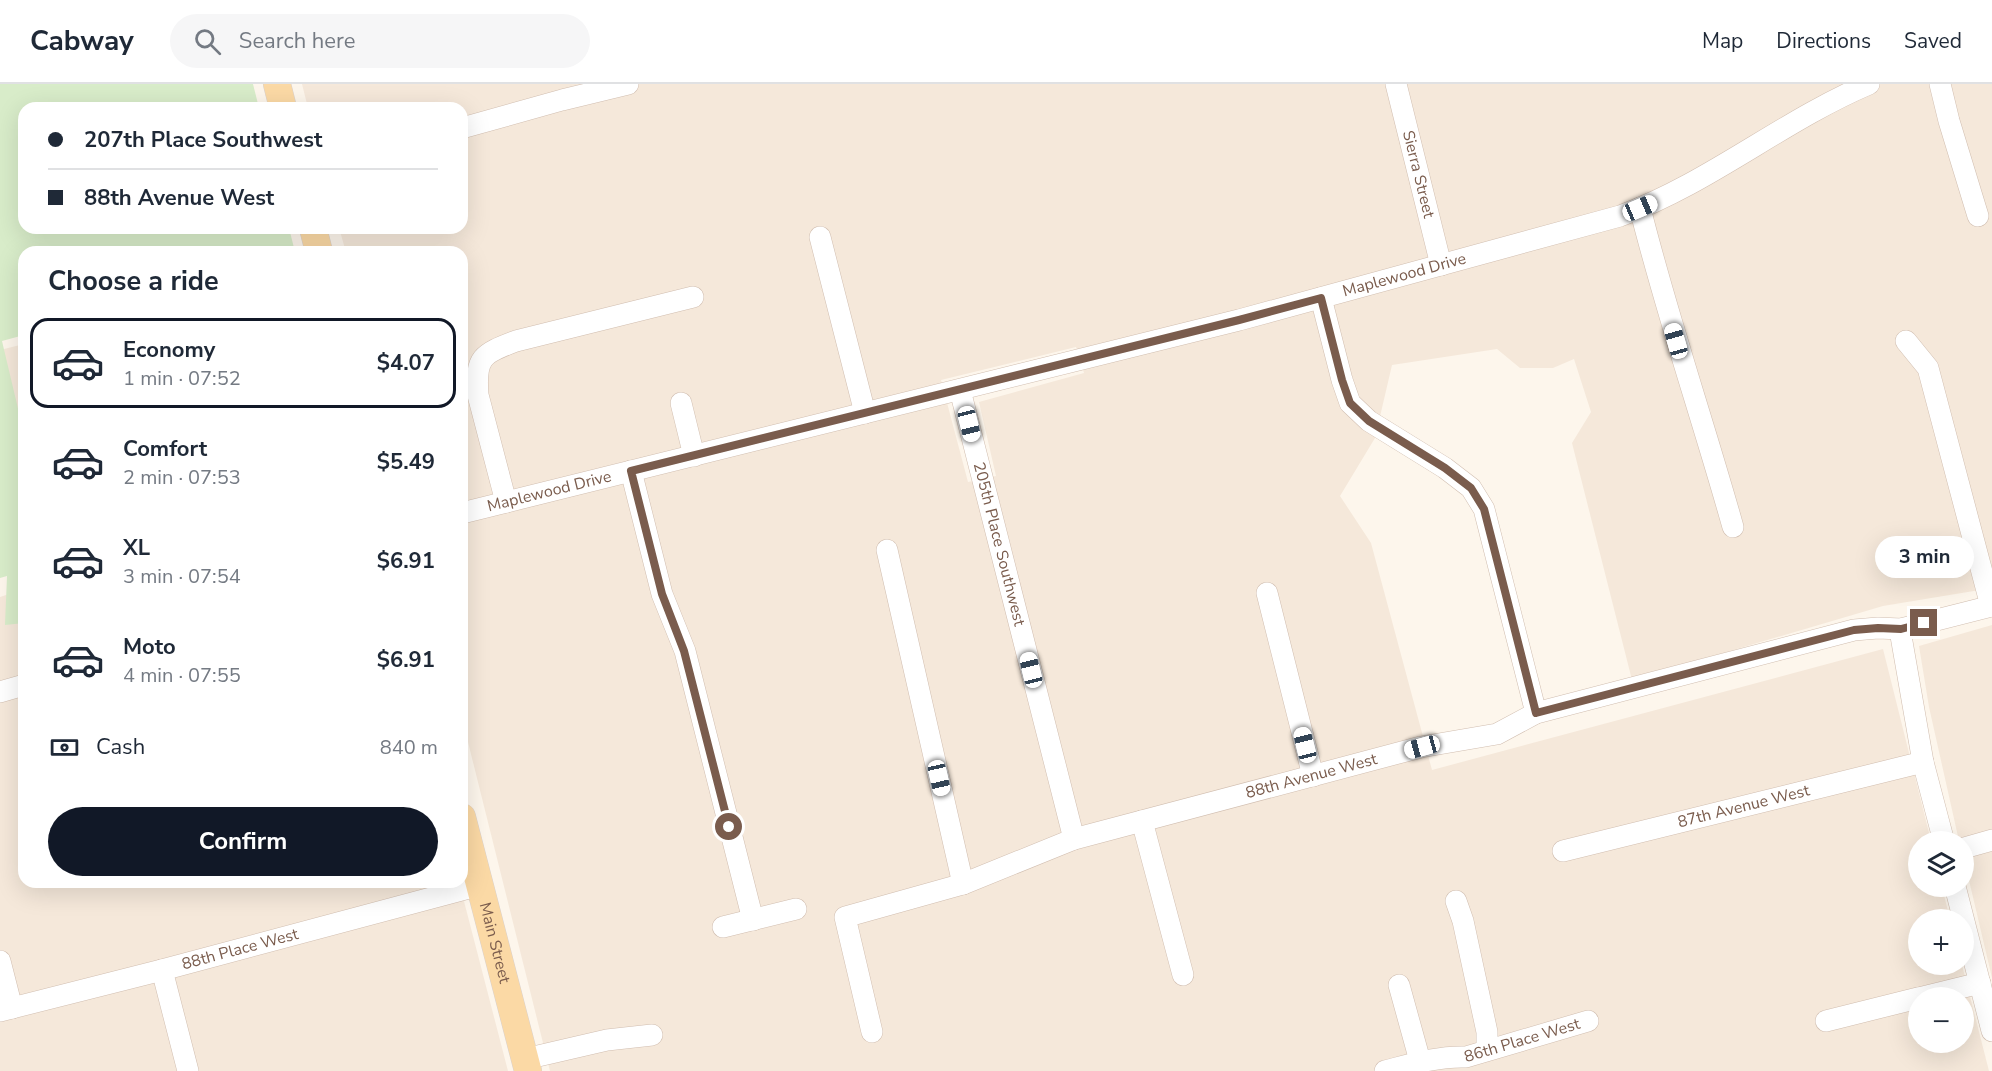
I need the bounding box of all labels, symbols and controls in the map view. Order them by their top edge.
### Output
search box [170,14,590,68]
text: Cabway [30,22,134,60]
icon: search [191,25,224,58]
text: Search here [239,26,355,56]
text: Map [1702,27,1743,55]
text: Directions [1776,27,1871,55]
text: Saved [1904,27,1962,55]
text: 207th Place Southwest [84,125,322,155]
street label: Sierra Street [1397,128,1440,221]
text: 88th Avenue West [84,183,274,213]
car [1620,193,1660,223]
street label: Maplewood Drive [1340,248,1469,302]
text: Choose a ride [48,263,219,300]
car [1662,321,1690,361]
text: Economy [123,335,215,365]
icon: car [51,336,105,390]
text: $4.07 [377,348,435,378]
text: 1 min · 07:52 [123,365,241,392]
car [956,404,982,444]
text: Comfort [123,434,207,464]
icon: car [51,435,105,489]
text: $5.49 [377,447,435,477]
street label: 205th Place Southwest [968,460,1031,629]
text: 2 min · 07:53 [123,464,241,491]
street label: Maplewood Drive [485,465,614,517]
text: XL [123,533,150,563]
icon: car [51,534,105,588]
callout: 3 min [1874,536,1974,578]
text: 3 min [1899,543,1950,570]
text: $6.91 [377,546,435,576]
text: 3 min · 07:54 [123,563,241,590]
route end [1910,609,1937,636]
text: Moto [123,632,176,662]
icon: car [51,633,105,687]
text: $6.91 [377,645,435,675]
car [1018,650,1044,690]
text: 4 min · 07:55 [123,662,241,689]
car [1292,725,1318,765]
icon: cash [48,731,81,764]
text: Cash [96,732,145,762]
text: 840 m [380,734,438,761]
car [1402,734,1442,760]
street label: 88th Avenue West [1243,748,1380,804]
car [926,758,952,798]
street label: 87th Avenue West [1675,779,1812,833]
button: Confirm [48,807,438,876]
route start [715,813,742,840]
map controls [1908,831,1974,1053]
button: layers [1908,831,1974,897]
street label: Main Street [474,900,516,986]
button: + [1908,909,1974,975]
street label: 88th Place West [179,923,301,975]
button: − [1908,987,1974,1053]
street label: 86th Place West [1462,1013,1583,1068]

